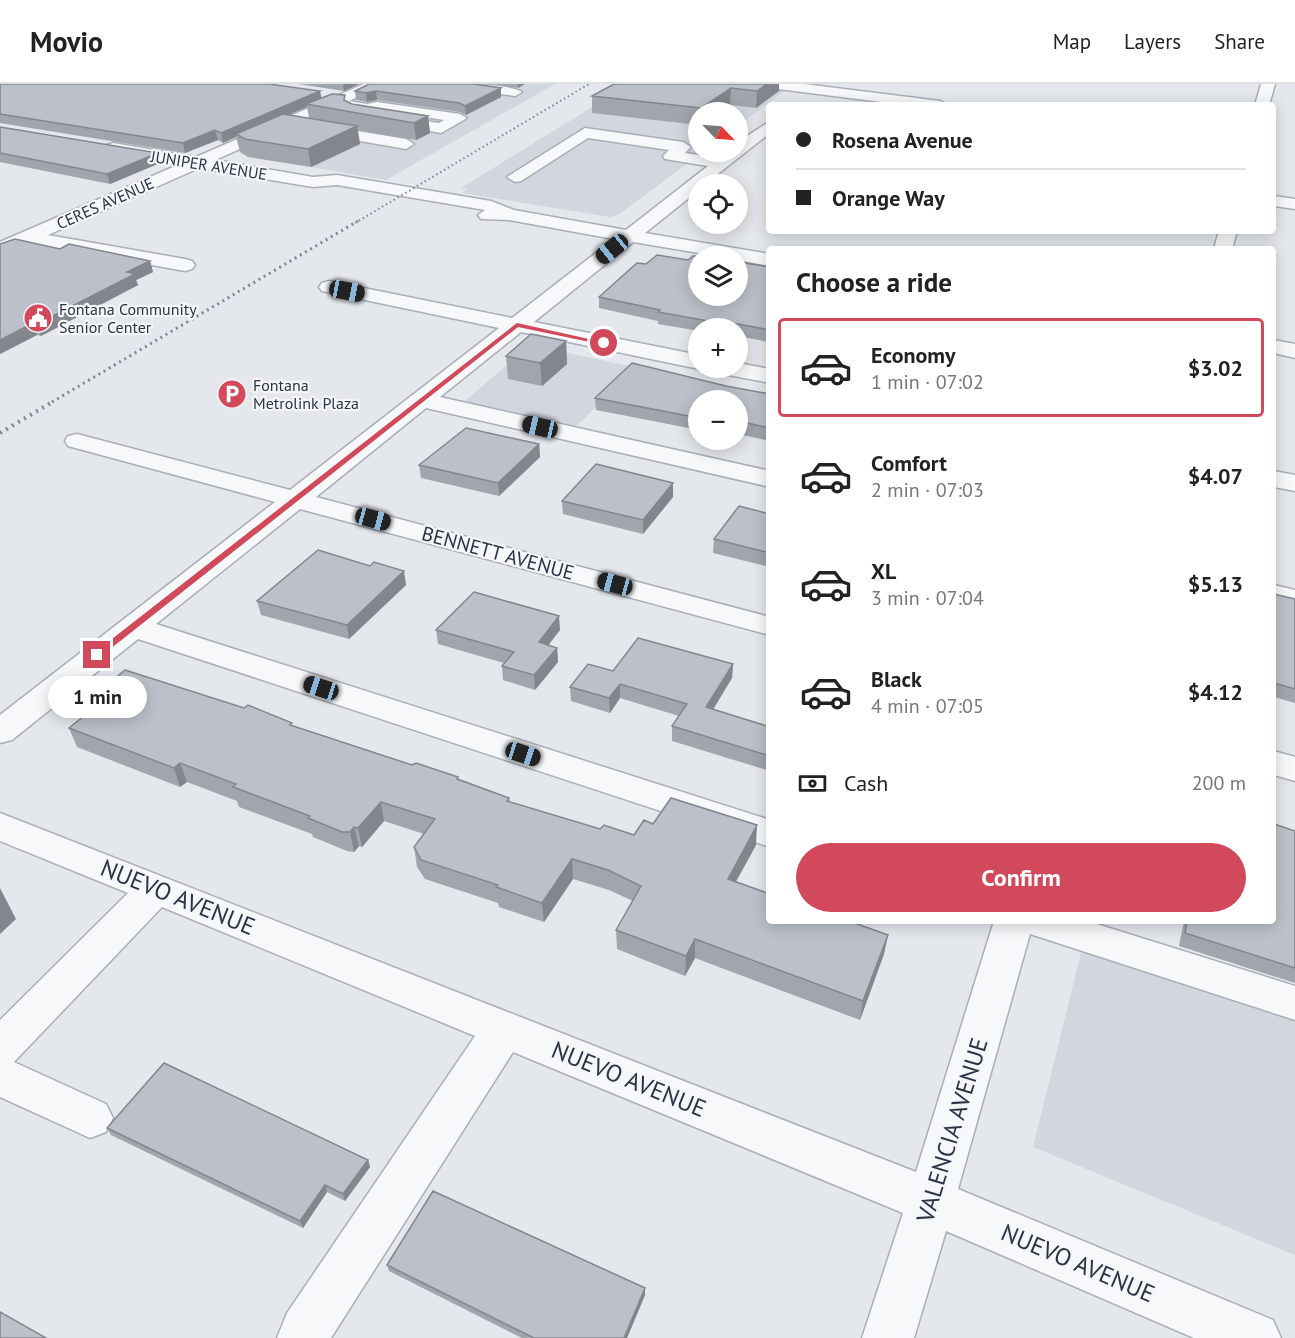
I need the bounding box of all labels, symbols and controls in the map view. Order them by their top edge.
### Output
text: Movio [30,23,103,60]
text: Map [1053,28,1091,55]
text: Layers [1124,28,1181,55]
text: Share [1214,28,1265,55]
north arrow [688,102,748,162]
map controls [688,102,748,450]
text: Rosena Avenue [832,126,973,154]
street label: JUNIPER AVENUE [148,146,269,184]
street label: CERES AVENUE [53,173,157,233]
button: locate [688,174,748,234]
text: Orange Way [832,184,945,212]
car [592,231,632,267]
button: layers [688,246,748,306]
text: Choose a ride [796,265,952,299]
car [328,279,366,303]
place label: Fontana Community Senior Center [59,299,197,337]
public building icon: Fontana Community Senior Center [22,302,54,334]
button: + [688,318,748,378]
route start [590,329,617,356]
icon: car [799,341,853,395]
text: Economy [871,341,955,369]
text: $3.02 [1188,354,1243,382]
text: 1 min · 07:02 [871,369,984,395]
place label: Fontana Metrolink Plaza [253,375,359,413]
parking icon: Fontana Metrolink Plaza [216,378,248,410]
button: − [688,390,748,450]
car [520,414,560,440]
icon: car [799,449,853,503]
text: Comfort [871,449,947,477]
text: $4.07 [1188,462,1243,490]
text: 2 min · 07:03 [871,477,984,503]
car [353,506,393,532]
street label: BENNETT AVENUE [419,520,577,586]
icon: car [799,557,853,611]
text: XL [871,557,896,585]
text: $5.13 [1188,570,1243,598]
car [595,571,635,597]
text: 3 min · 07:04 [871,585,984,611]
route end [83,641,110,668]
icon: car [799,665,853,719]
text: Black [871,665,922,693]
car [301,674,341,702]
callout: 1 min [48,676,146,718]
text: $4.12 [1188,678,1243,706]
text: 1 min [73,684,122,710]
text: 4 min · 07:05 [871,693,984,719]
car [503,740,543,768]
icon: cash [796,767,829,800]
text: Cash [844,769,888,797]
text: 200 m [1192,770,1246,796]
button: Confirm [796,843,1246,912]
street label: NUEVO AVENUE [96,852,260,942]
street label: NUEVO AVENUE [547,1034,711,1124]
street label: VALENCIA AVENUE [909,1034,995,1227]
street label: NUEVO AVENUE [997,1217,1159,1309]

